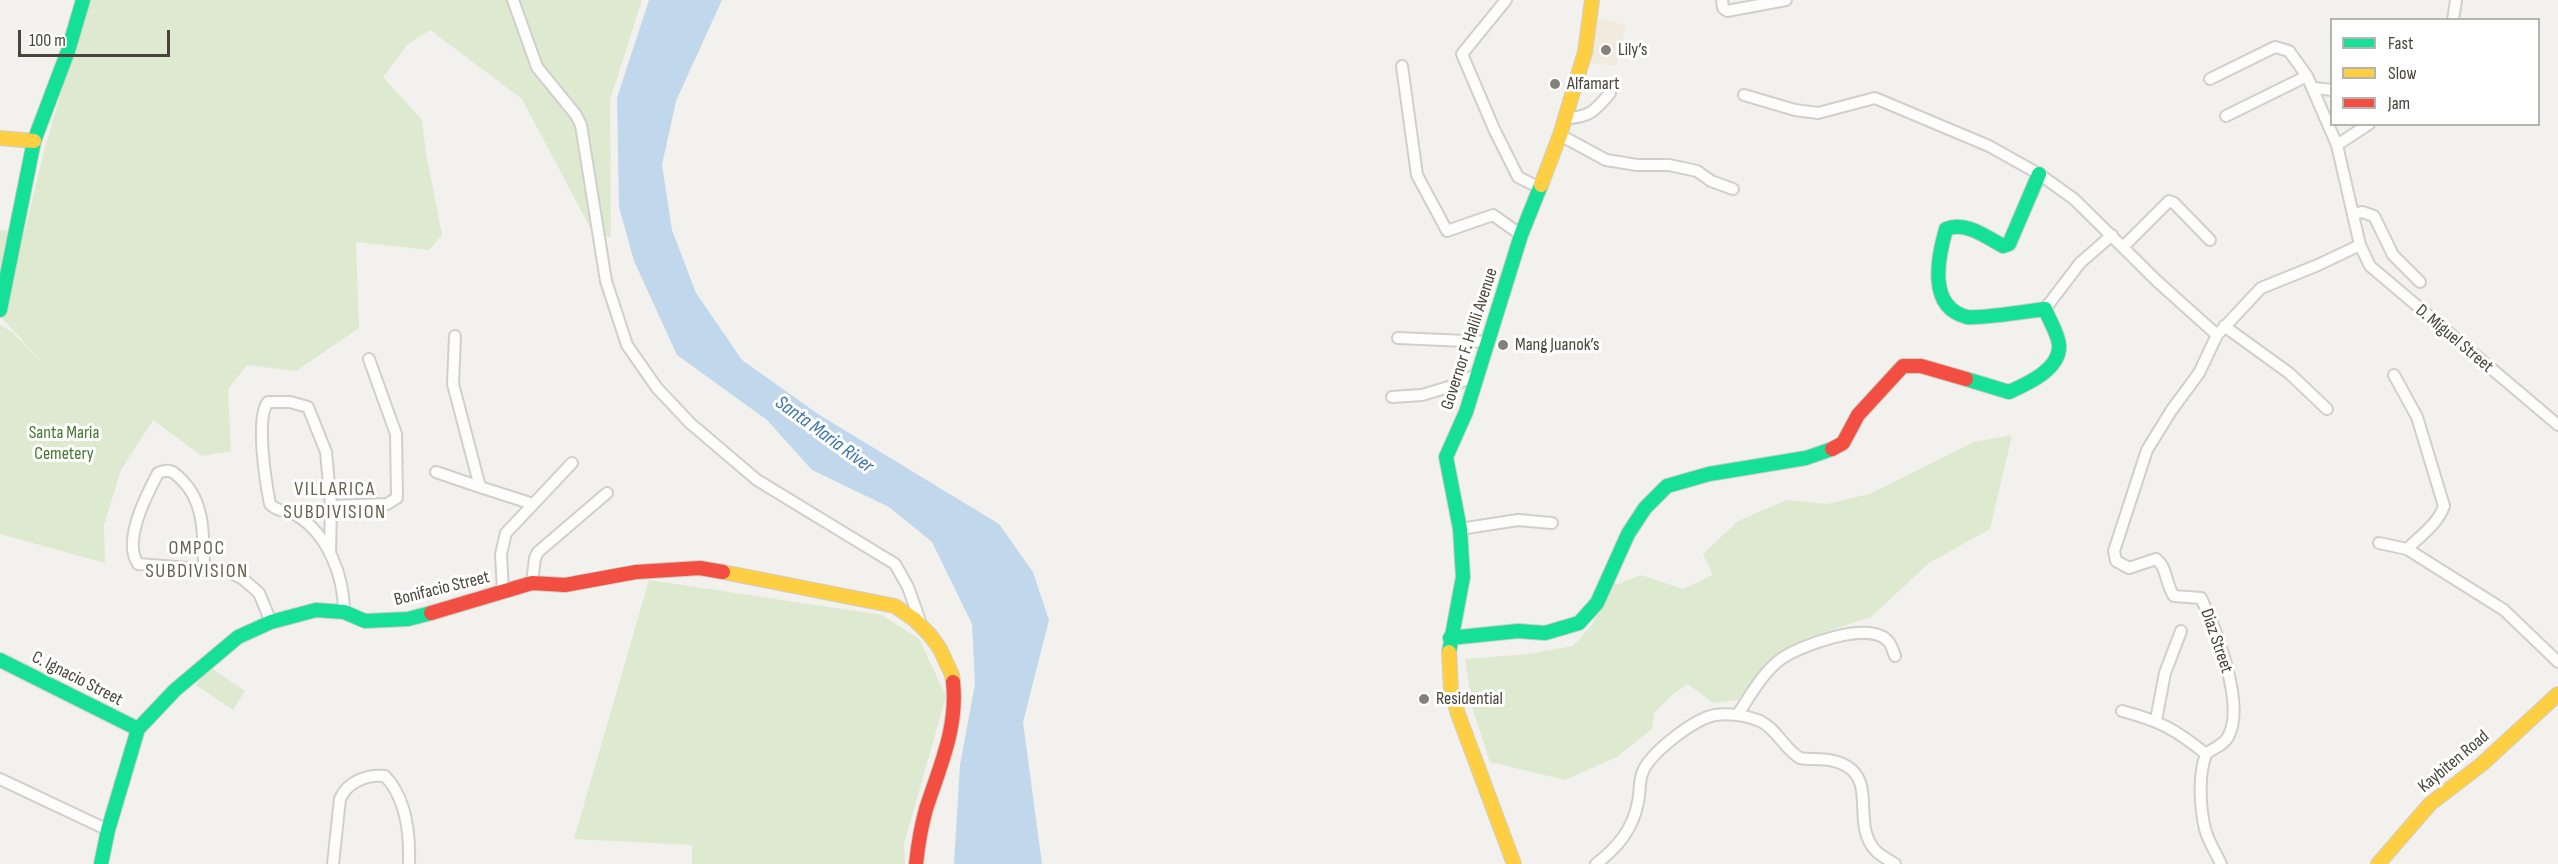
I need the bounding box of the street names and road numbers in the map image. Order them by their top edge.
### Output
street label: Governor F. Halili Avenue [1437,265,1503,413]
street label: D. Miguel Street [2411,300,2497,378]
street label: Bonifacio Street [392,567,492,611]
street label: Diaz Street [2195,606,2237,676]
street label: C. Ignacio Street [28,647,126,711]
street label: Kaybiten Road [2414,726,2494,798]

